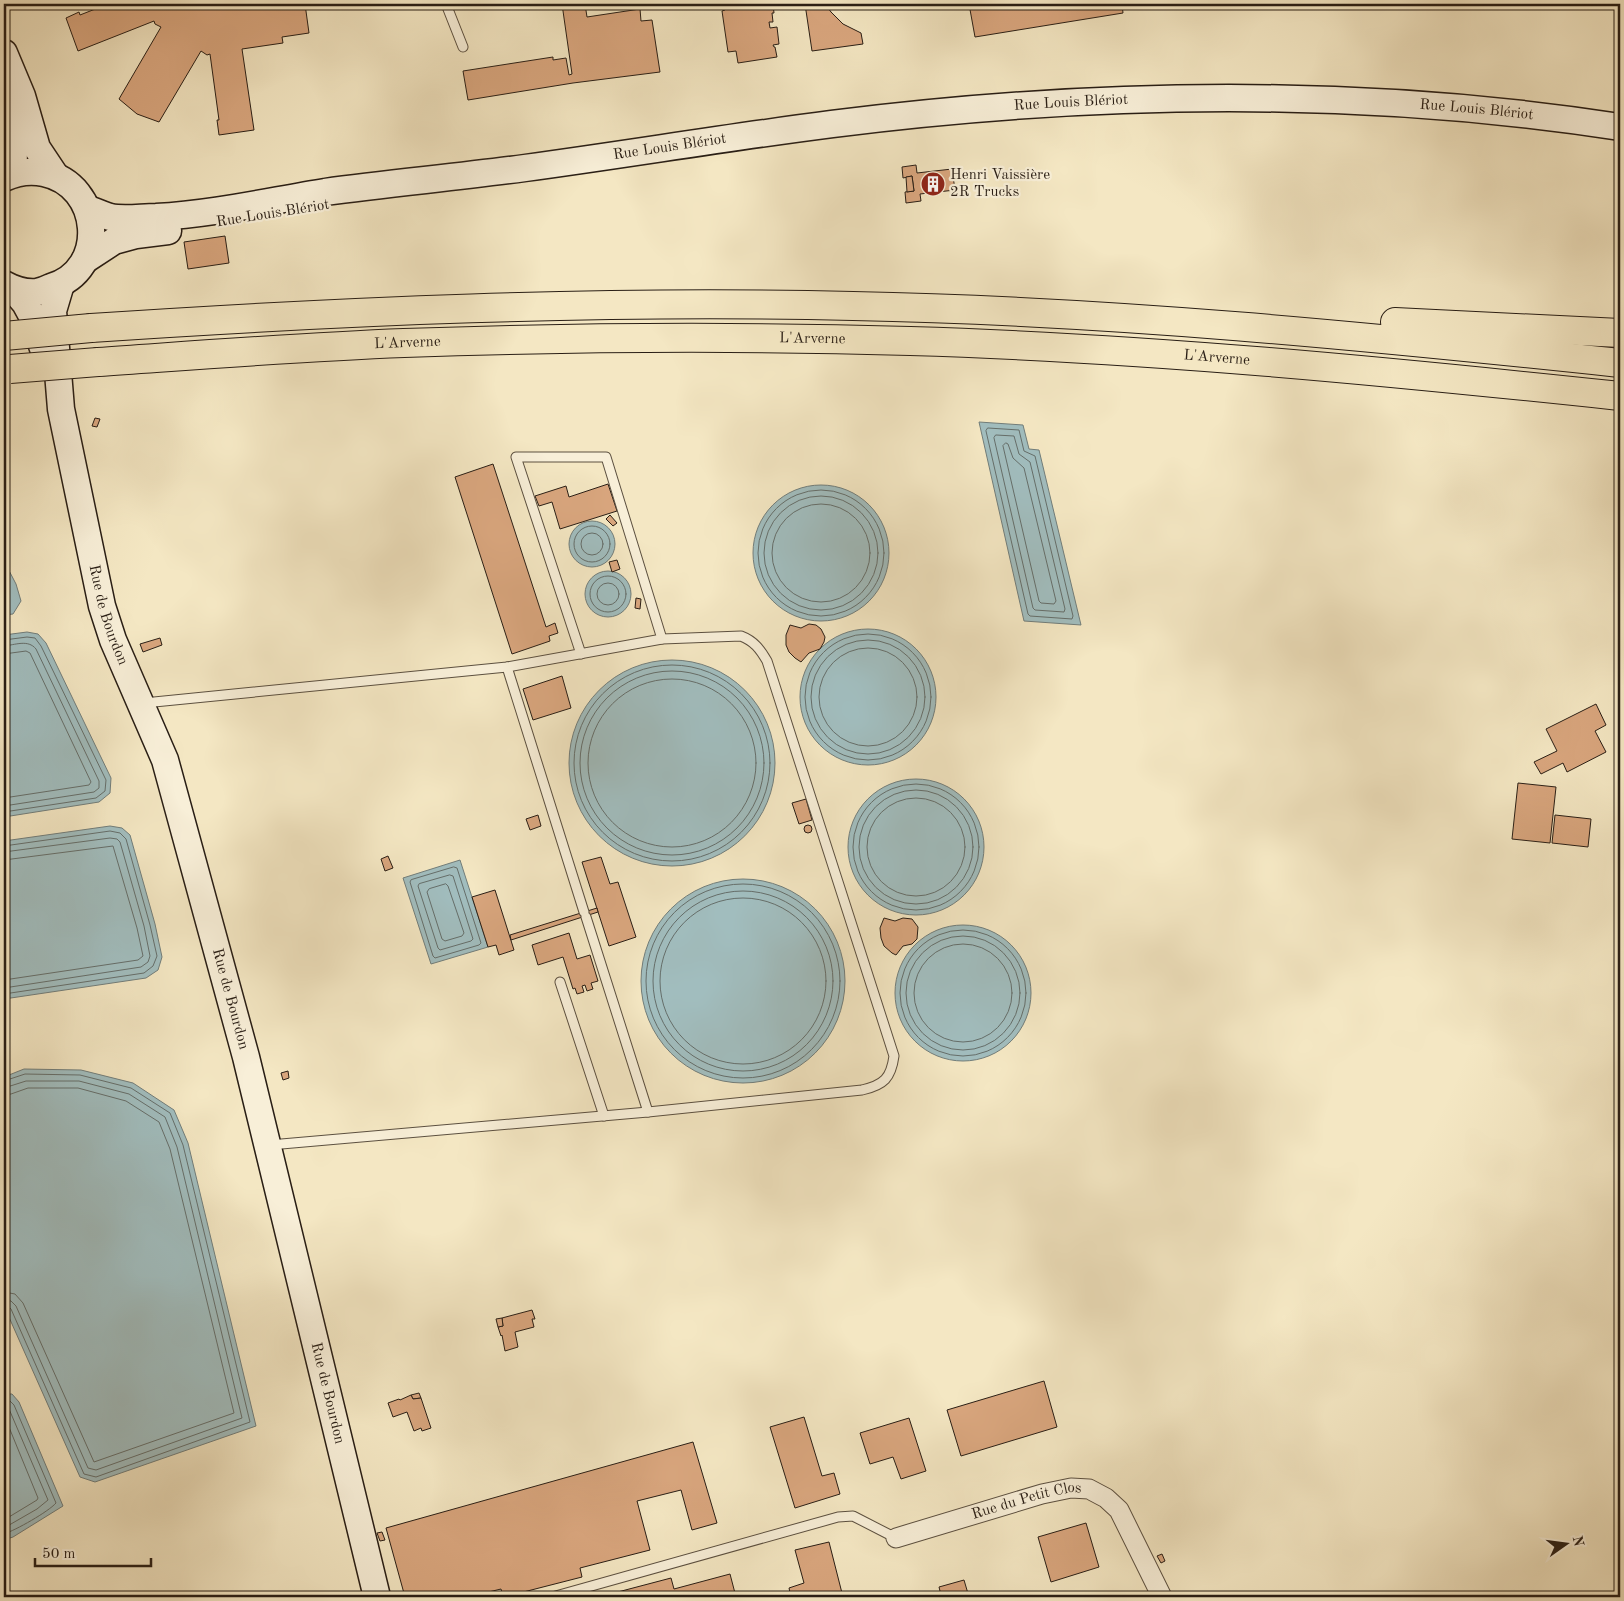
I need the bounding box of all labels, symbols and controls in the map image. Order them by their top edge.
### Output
street label: Rue Louis Blériot [1013,92,1128,113]
street label: Rue Louis Blériot [1419,97,1534,123]
street label: Rue Louis Blériot [612,131,727,163]
place label: Henri Vaissière 2R Trucks [950,168,1050,200]
building icon: Henri Vaissière 2R Trucks [920,171,946,197]
street label: Rue Louis Blériot [215,198,331,230]
street label: L'Arverne [779,331,846,347]
street label: L'Arverne [374,334,441,352]
street label: L'Arverne [1183,348,1251,368]
street label: Rue de Bourdon [86,564,130,667]
street label: Rue de Bourdon [209,947,251,1051]
street label: Rue de Bourdon [308,1341,347,1446]
street label: Rue du Petit Clos [970,1480,1082,1522]
north arrow [1542,1518,1592,1568]
text: N [1570,1534,1586,1548]
scale bar [35,1536,151,1568]
text: 50 m [42,1547,76,1562]

